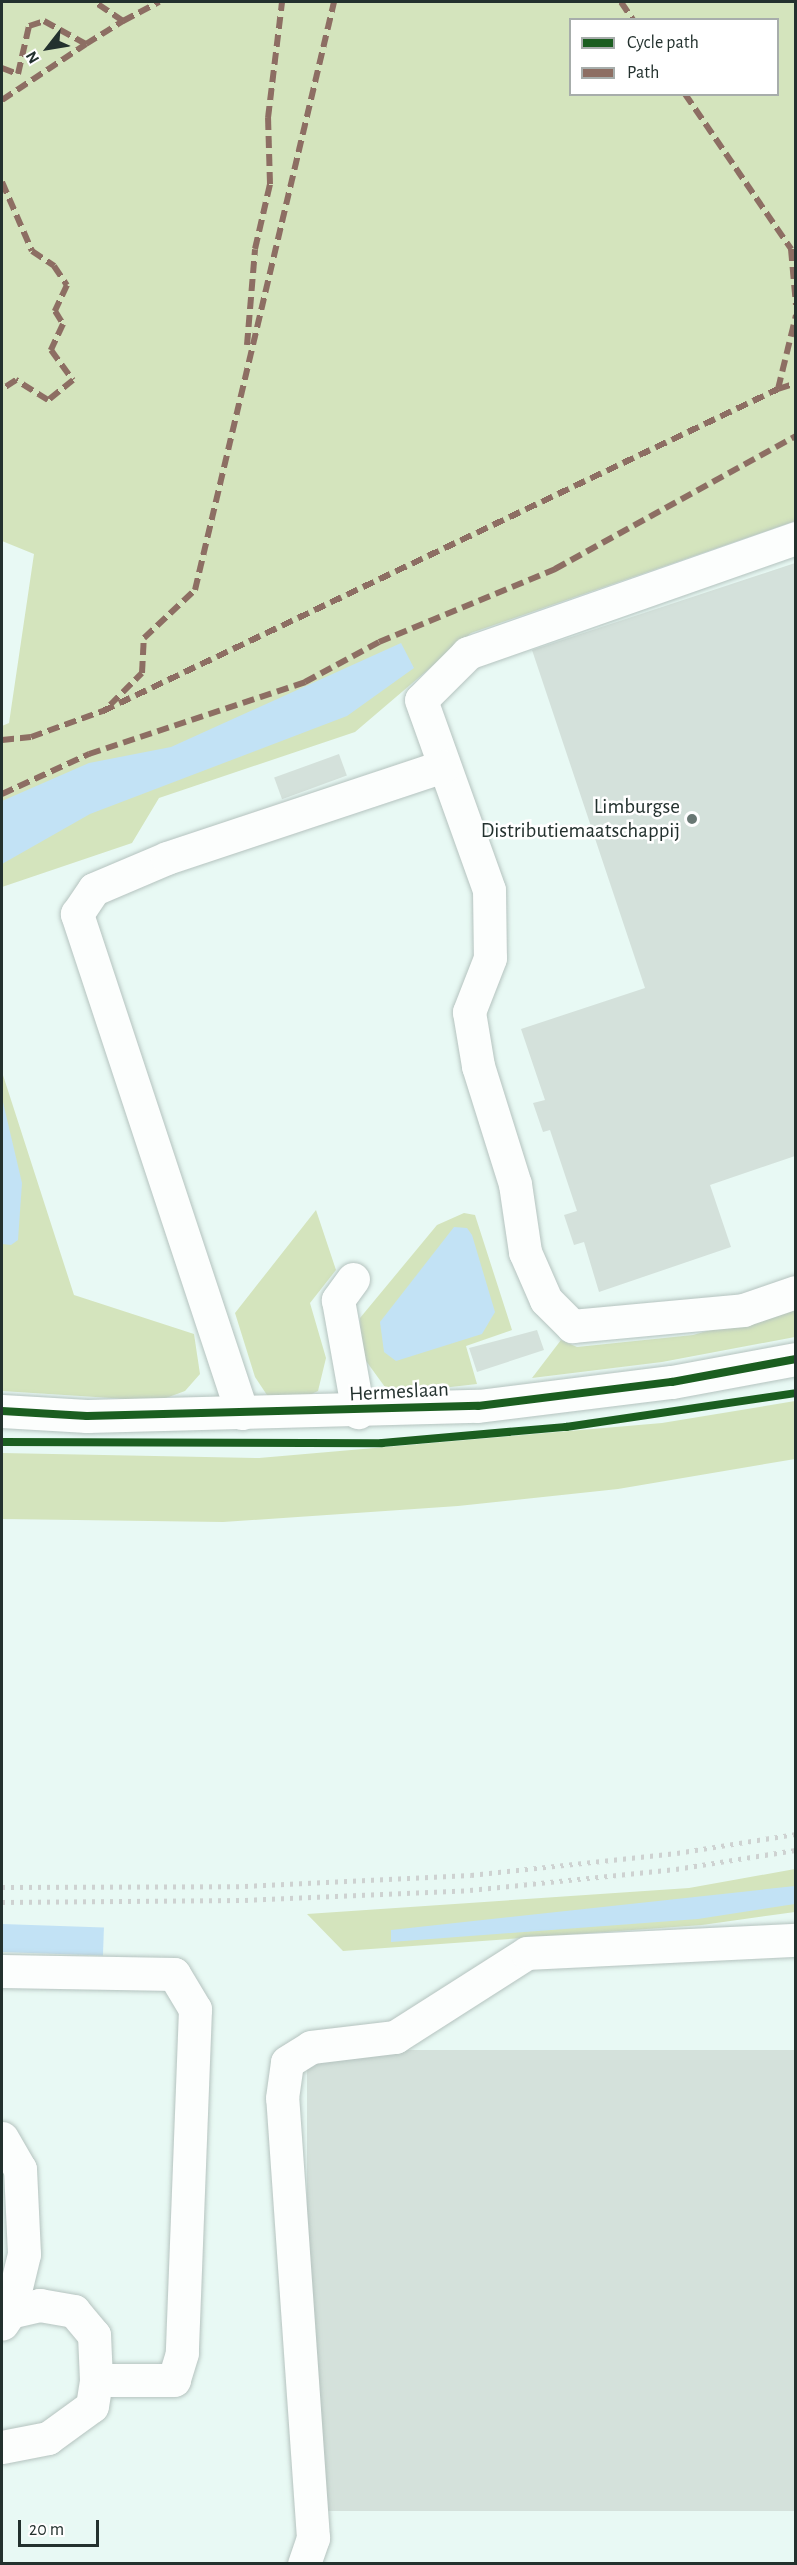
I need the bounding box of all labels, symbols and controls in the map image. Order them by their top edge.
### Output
north arrow [18,18,78,78]
legend [569,18,779,96]
text: Cycle path [627,34,699,52]
text: N [23,48,42,66]
text: Path [627,64,659,82]
place label: Limburgse Distributiemaatschappij [481,794,680,844]
marker: Limburgse Distributiemaatschappij [685,812,699,826]
street label: Hermeslaan [348,1377,450,1407]
scale bar [21,2508,102,2546]
text: 20 m [29,2521,64,2539]

